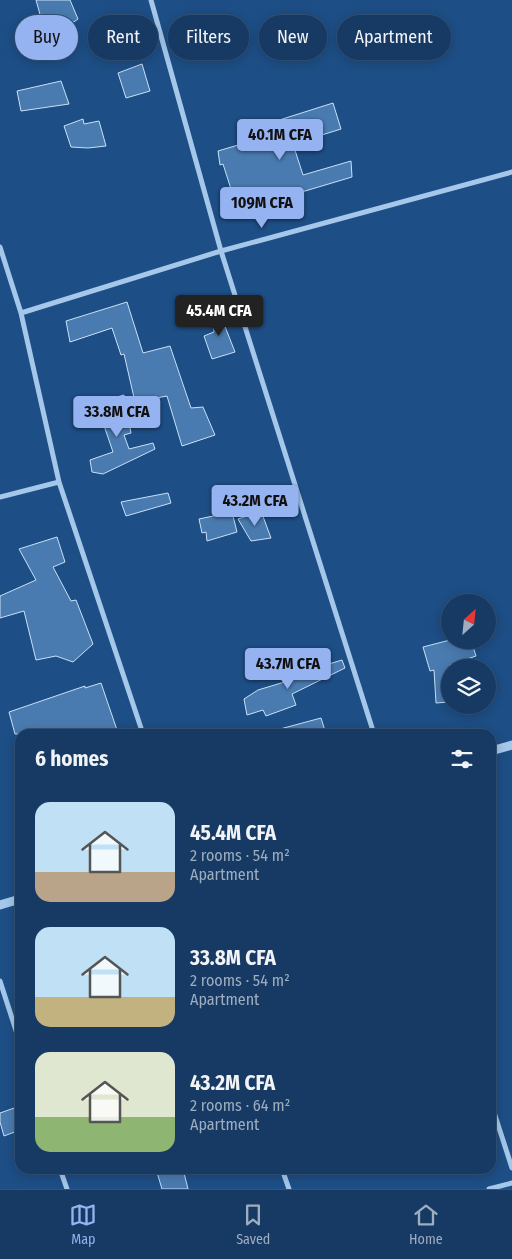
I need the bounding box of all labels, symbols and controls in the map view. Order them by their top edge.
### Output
chip: Buy [15,15,78,60]
chip: Rent [88,15,158,60]
chip: Filters [168,15,249,60]
chip: New [259,15,327,60]
chip: Apartment [337,15,451,60]
pin: 40.1M CFA [223,119,337,161]
text: 40.1M CFA [248,125,312,144]
pin: 109M CFA [210,186,314,229]
text: 109M CFA [231,193,293,212]
pin: 45.4M CFA [162,294,276,337]
text: 45.4M CFA [186,301,252,320]
pin: 33.8M CFA [60,396,174,438]
text: 33.8M CFA [84,402,150,421]
pin: 43.2M CFA [198,484,312,527]
text: 43.2M CFA [223,491,287,510]
north arrow [441,594,496,649]
map controls [441,594,496,714]
pin: 43.7M CFA [231,648,345,690]
text: 43.7M CFA [256,654,320,673]
button: layers [441,659,496,714]
icon: filters [448,745,476,773]
text: 6 homes [35,746,108,772]
text: 45.4M CFA [190,820,276,846]
icon: home [75,822,135,882]
text: 2 rooms · 54 m² [190,846,290,865]
text: Apartment [190,865,259,884]
text: 33.8M CFA [190,945,276,971]
icon: home [75,947,135,1007]
text: 2 rooms · 54 m² [190,971,290,990]
text: Apartment [190,990,259,1009]
text: 43.2M CFA [190,1070,275,1096]
icon: home [75,1072,135,1132]
text: 2 rooms · 64 m² [190,1096,290,1115]
text: Apartment [190,1115,259,1134]
tab: Map [69,1201,97,1248]
tab: Saved [236,1201,270,1248]
tab: Home [409,1201,443,1248]

